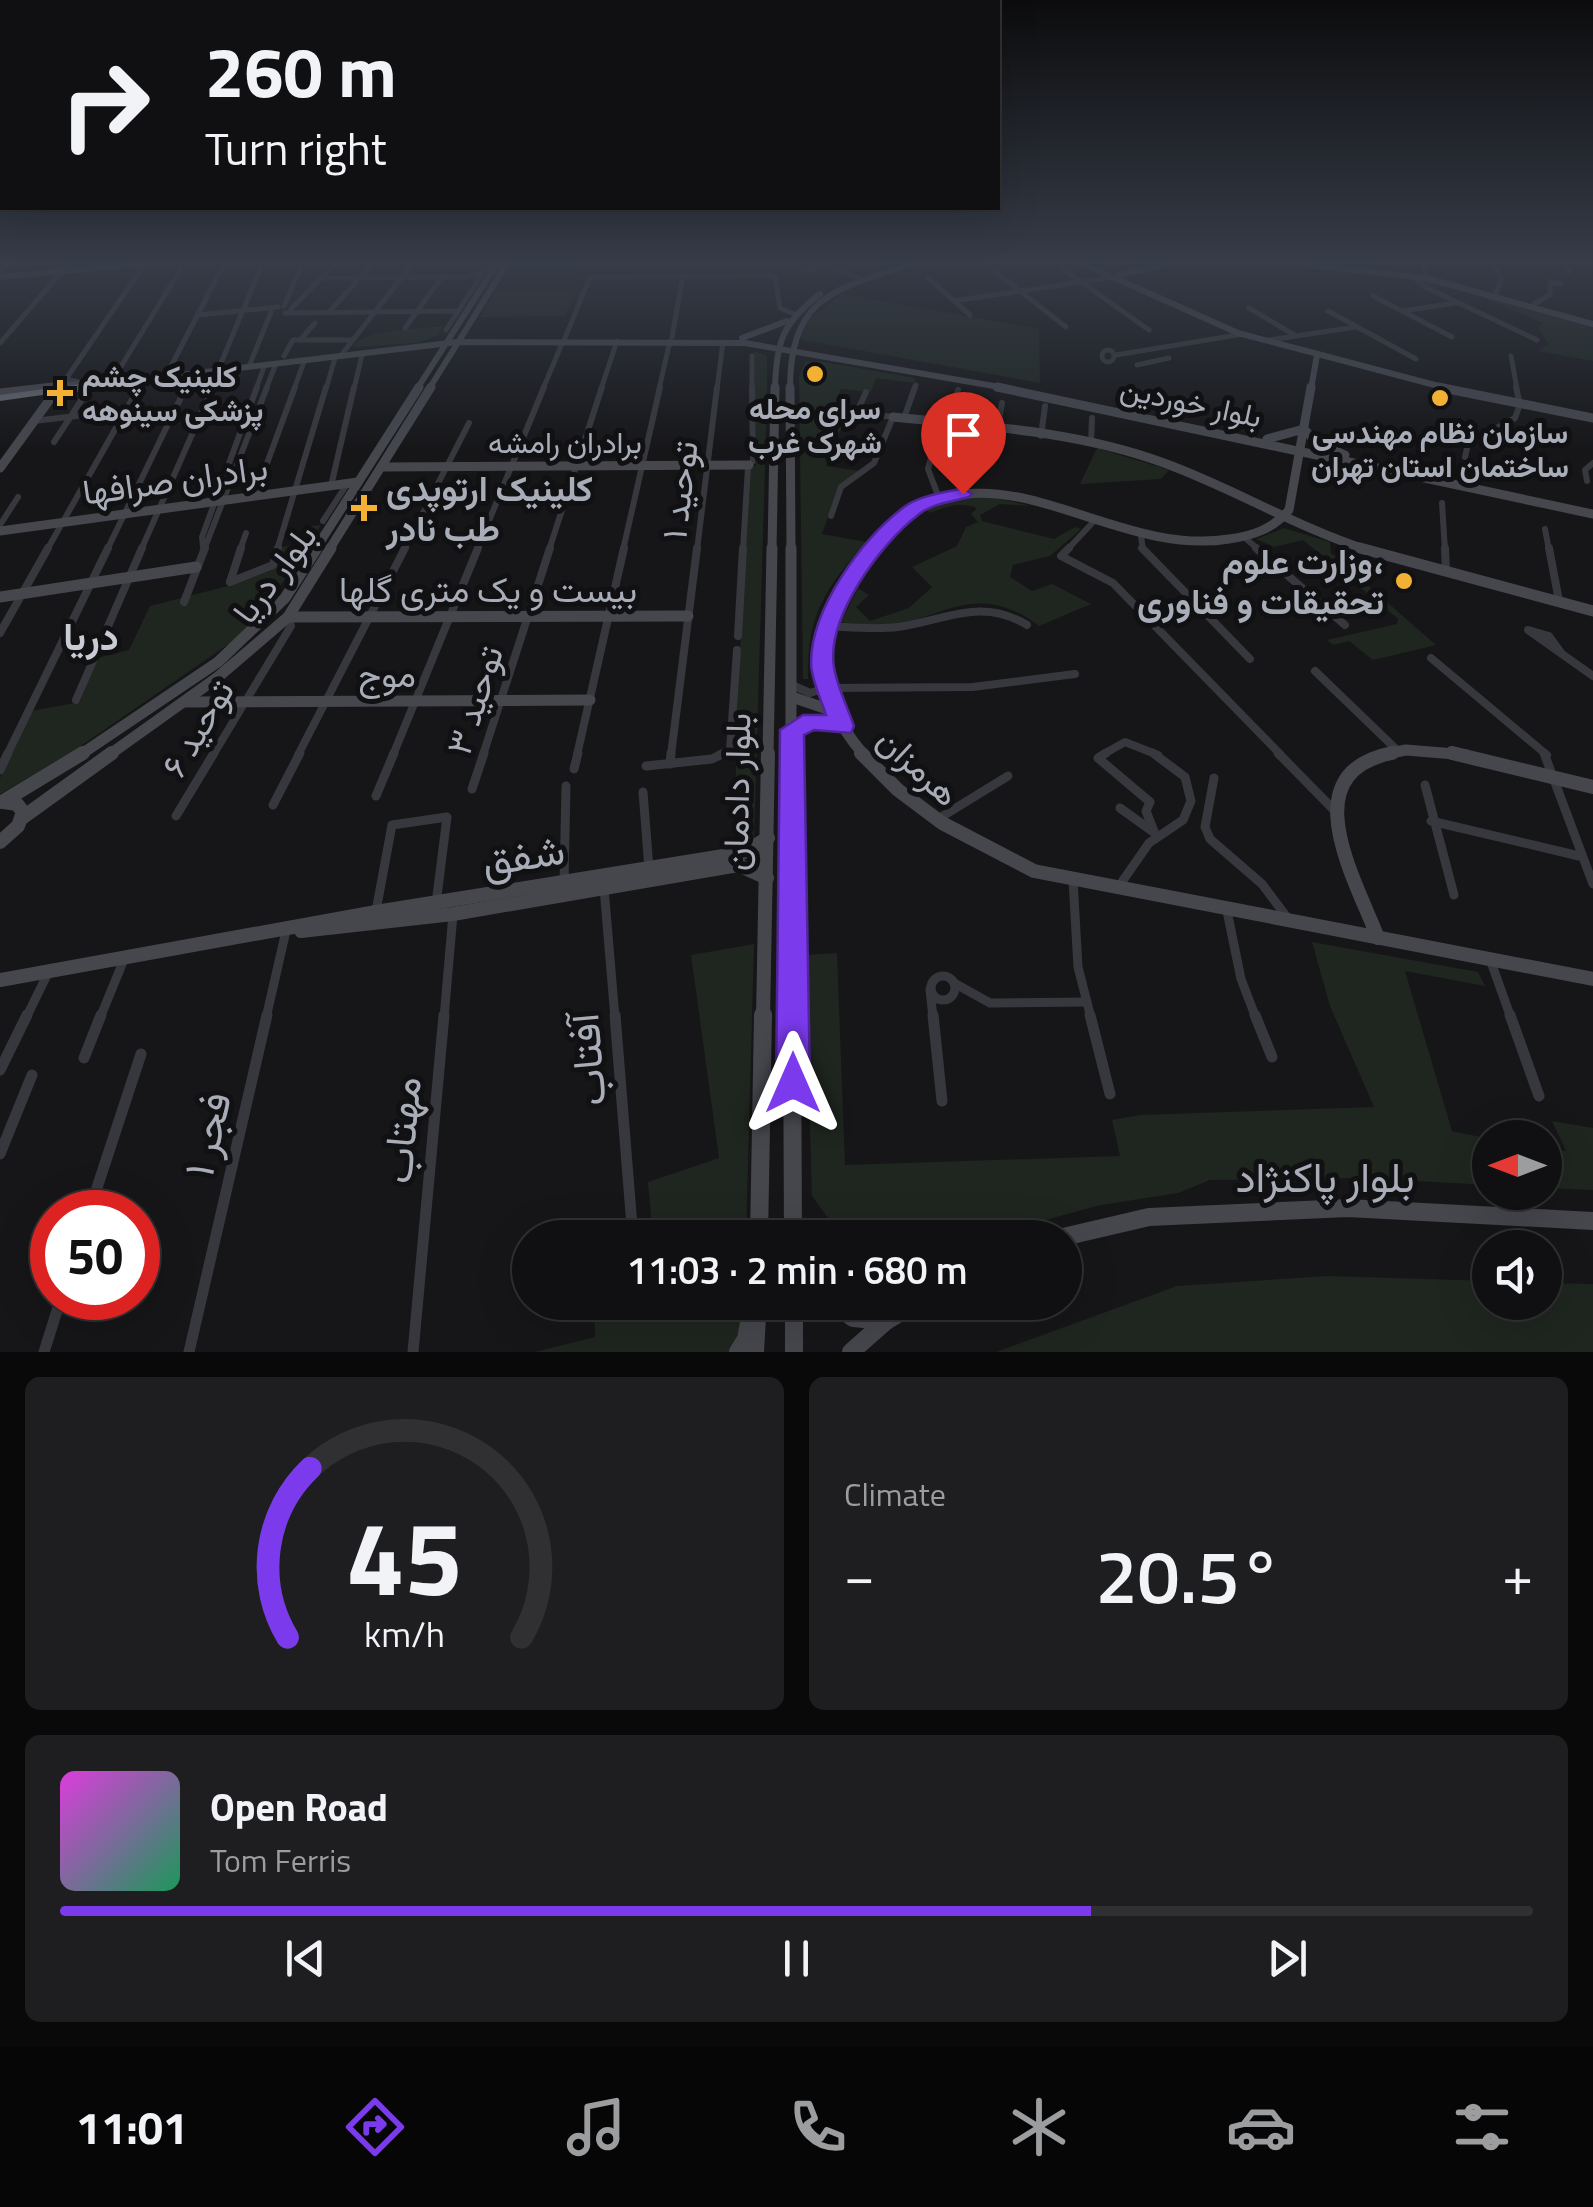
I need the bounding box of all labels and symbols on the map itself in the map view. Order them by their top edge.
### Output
place label: کلینیک چشم پزشکی سینوهه [82,353,263,433]
marker: سرای محله شهرک غرب [804,363,826,385]
street label: بلوار خوردین [1116,365,1266,439]
marker: کلینیک چشم پزشکی سینوهه [47,380,73,406]
place label: سرای محله شهرک غرب [748,385,882,465]
marker: سازمان نظام مهندسی ساختمان استان تهران [1429,387,1451,409]
pin [921,392,1006,495]
place label: سازمان نظام مهندسی ساختمان استان تهران [1311,409,1569,489]
street label: برادران رامشه [488,419,642,465]
street label: توحید ۱ [646,438,712,542]
street label: برادران صرافها [79,439,271,519]
place label: کلینیک ارتوپدی طب نادر [385,461,593,555]
marker: کلینیک ارتوپدی طب نادر [351,495,377,521]
street label: بلوار دریا [218,511,330,635]
place label: وزارت علوم، تحقیقات و فناوری [1137,534,1384,628]
street label: بیست و یک متری گلها [339,562,637,616]
marker: وزارت علوم، تحقیقات و فناوری [1393,570,1415,592]
district label: دریا [63,607,119,665]
street label: توحید ۳ [431,638,517,762]
street label: موج [358,647,416,701]
street label: توحید ۶ [147,669,247,787]
street label: بلوار دادمان [708,713,764,871]
street label: هرمزان [865,713,973,819]
street label: شفق [477,816,569,892]
street label: آفتاب [550,1008,622,1109]
position arrow [741,1031,845,1135]
street label: مهتاب [363,1074,437,1186]
street label: فجر ۱ [165,1085,247,1183]
north arrow [1472,1120,1562,1210]
street label: بلوار پاکنژاد [1235,1144,1415,1208]
speed limit sign: 50 [30,1190,160,1320]

